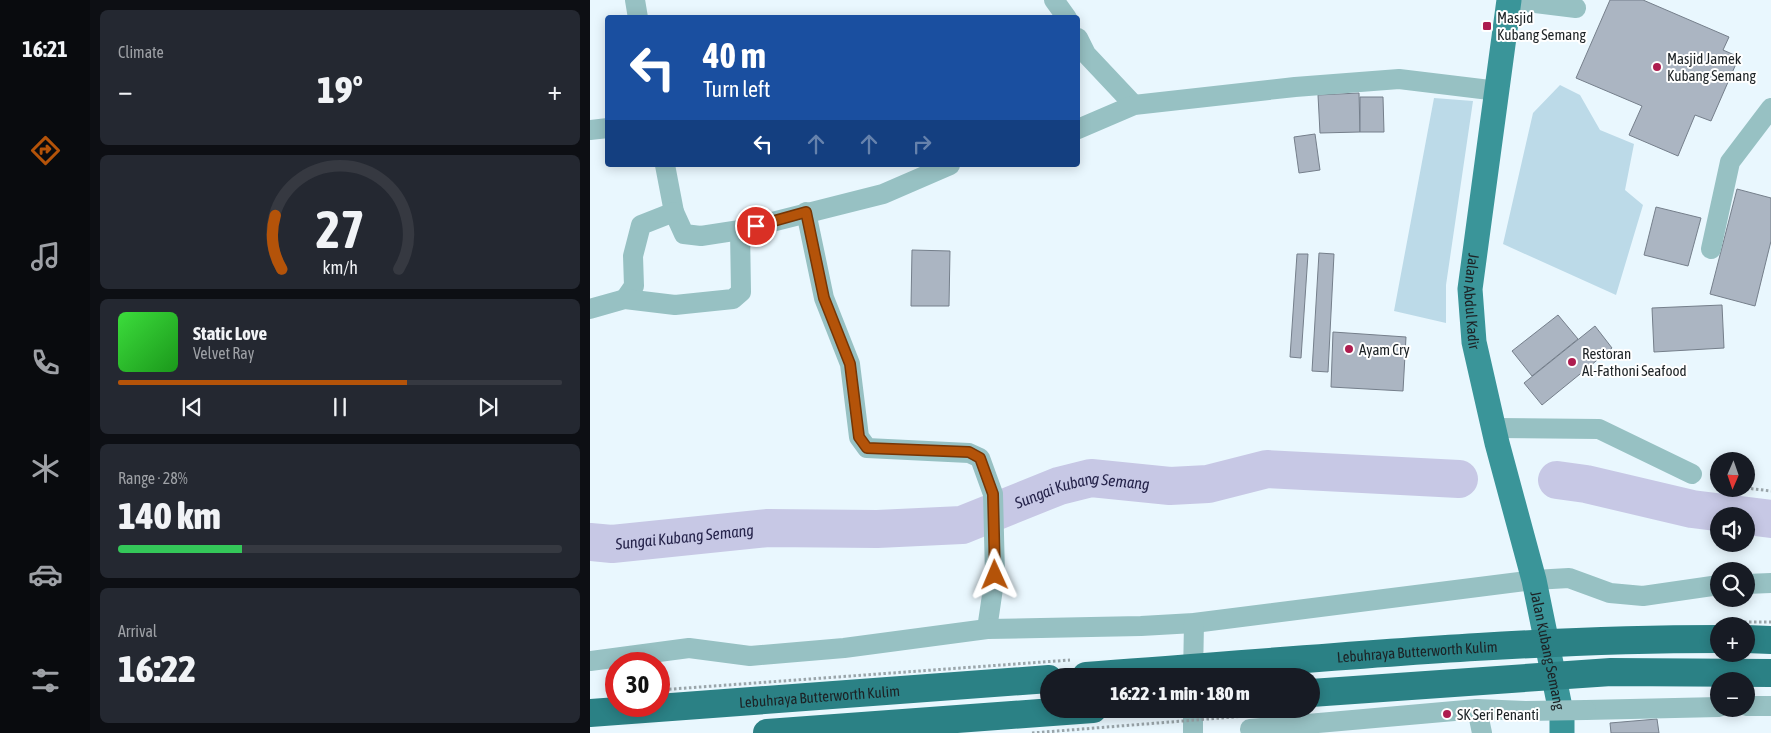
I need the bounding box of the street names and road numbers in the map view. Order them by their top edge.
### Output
street label: Jalan Abdul Kadir [1461,253,1484,352]
street label: Jalan Kubang Semang [1528,589,1569,712]
street label: Lebuhraya Butterworth Kulim [1336,637,1498,665]
street label: Lebuhraya Butterworth Kulim [738,682,900,710]

